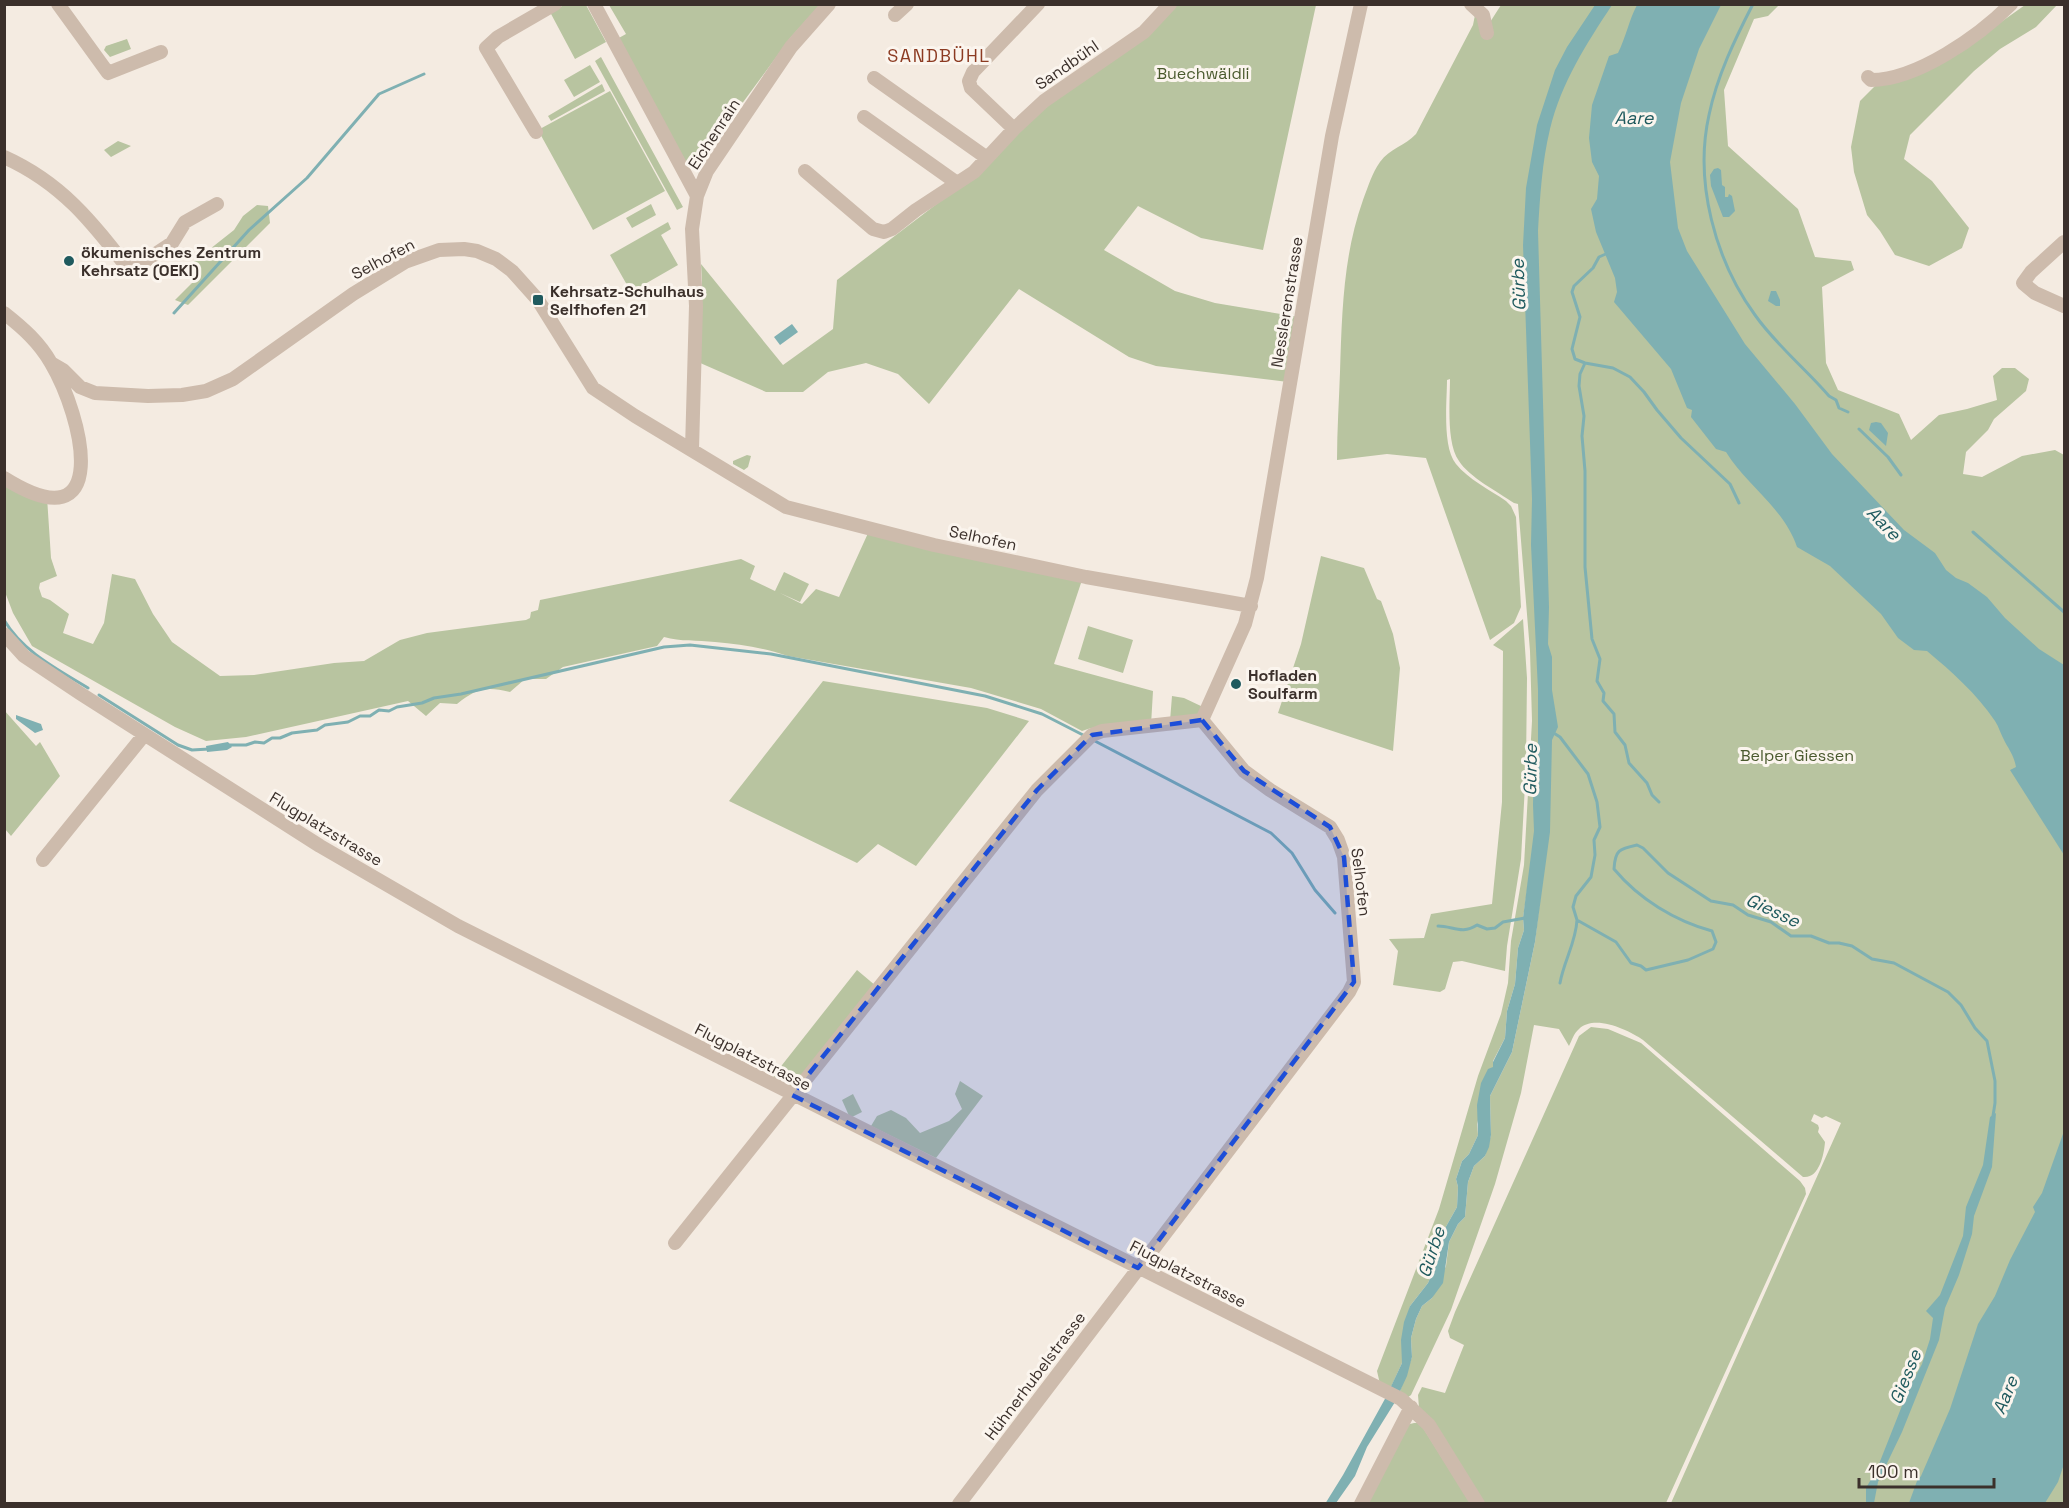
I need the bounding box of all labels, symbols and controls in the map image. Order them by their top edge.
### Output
street label: Sandbühl [1031,35,1103,95]
district label: SANDBÜHL [887,44,991,67]
park label: Buechwäldli [1156,63,1250,84]
street label: Eichenrain [683,95,745,173]
water label: Aare [1615,106,1655,129]
street label: Selhofen [348,234,418,284]
street label: Nesslerenstrasse [1266,235,1308,369]
place label: ökumenisches Zentrum Kehrsatz (OEKI) [81,242,261,281]
marker: ökumenisches Zentrum Kehrsatz (OEKI) [62,254,76,268]
water label: Gürbe [1506,257,1530,311]
place label: Kehrsatz-Schulhaus Selfhofen 21 [550,281,704,320]
marker: Kehrsatz-Schulhaus Selfhofen 21 [531,293,545,307]
water label: Aare [1862,501,1907,546]
street label: Selhofen [947,521,1019,555]
place label: Hofladen Soulfarm [1248,665,1318,704]
marker: Hofladen Soulfarm [1229,677,1243,691]
water label: Gürbe [1518,742,1542,796]
park label: Belper Giessen [1740,745,1854,766]
street label: Flugplatzstrasse [266,787,386,871]
street label: Selhofen [1346,847,1376,917]
water label: Giesse [1743,888,1805,933]
street label: Flugplatzstrasse [691,1019,815,1095]
water label: Gürbe [1412,1222,1450,1280]
street label: Flugplatzstrasse [1126,1236,1250,1312]
street label: Hühnerhubelstrasse [980,1308,1090,1444]
water label: Giesse [1884,1345,1927,1408]
water label: Aare [1987,1371,2023,1417]
scale bar [1859,1451,1994,1489]
text: 100 m [1868,1460,1919,1483]

